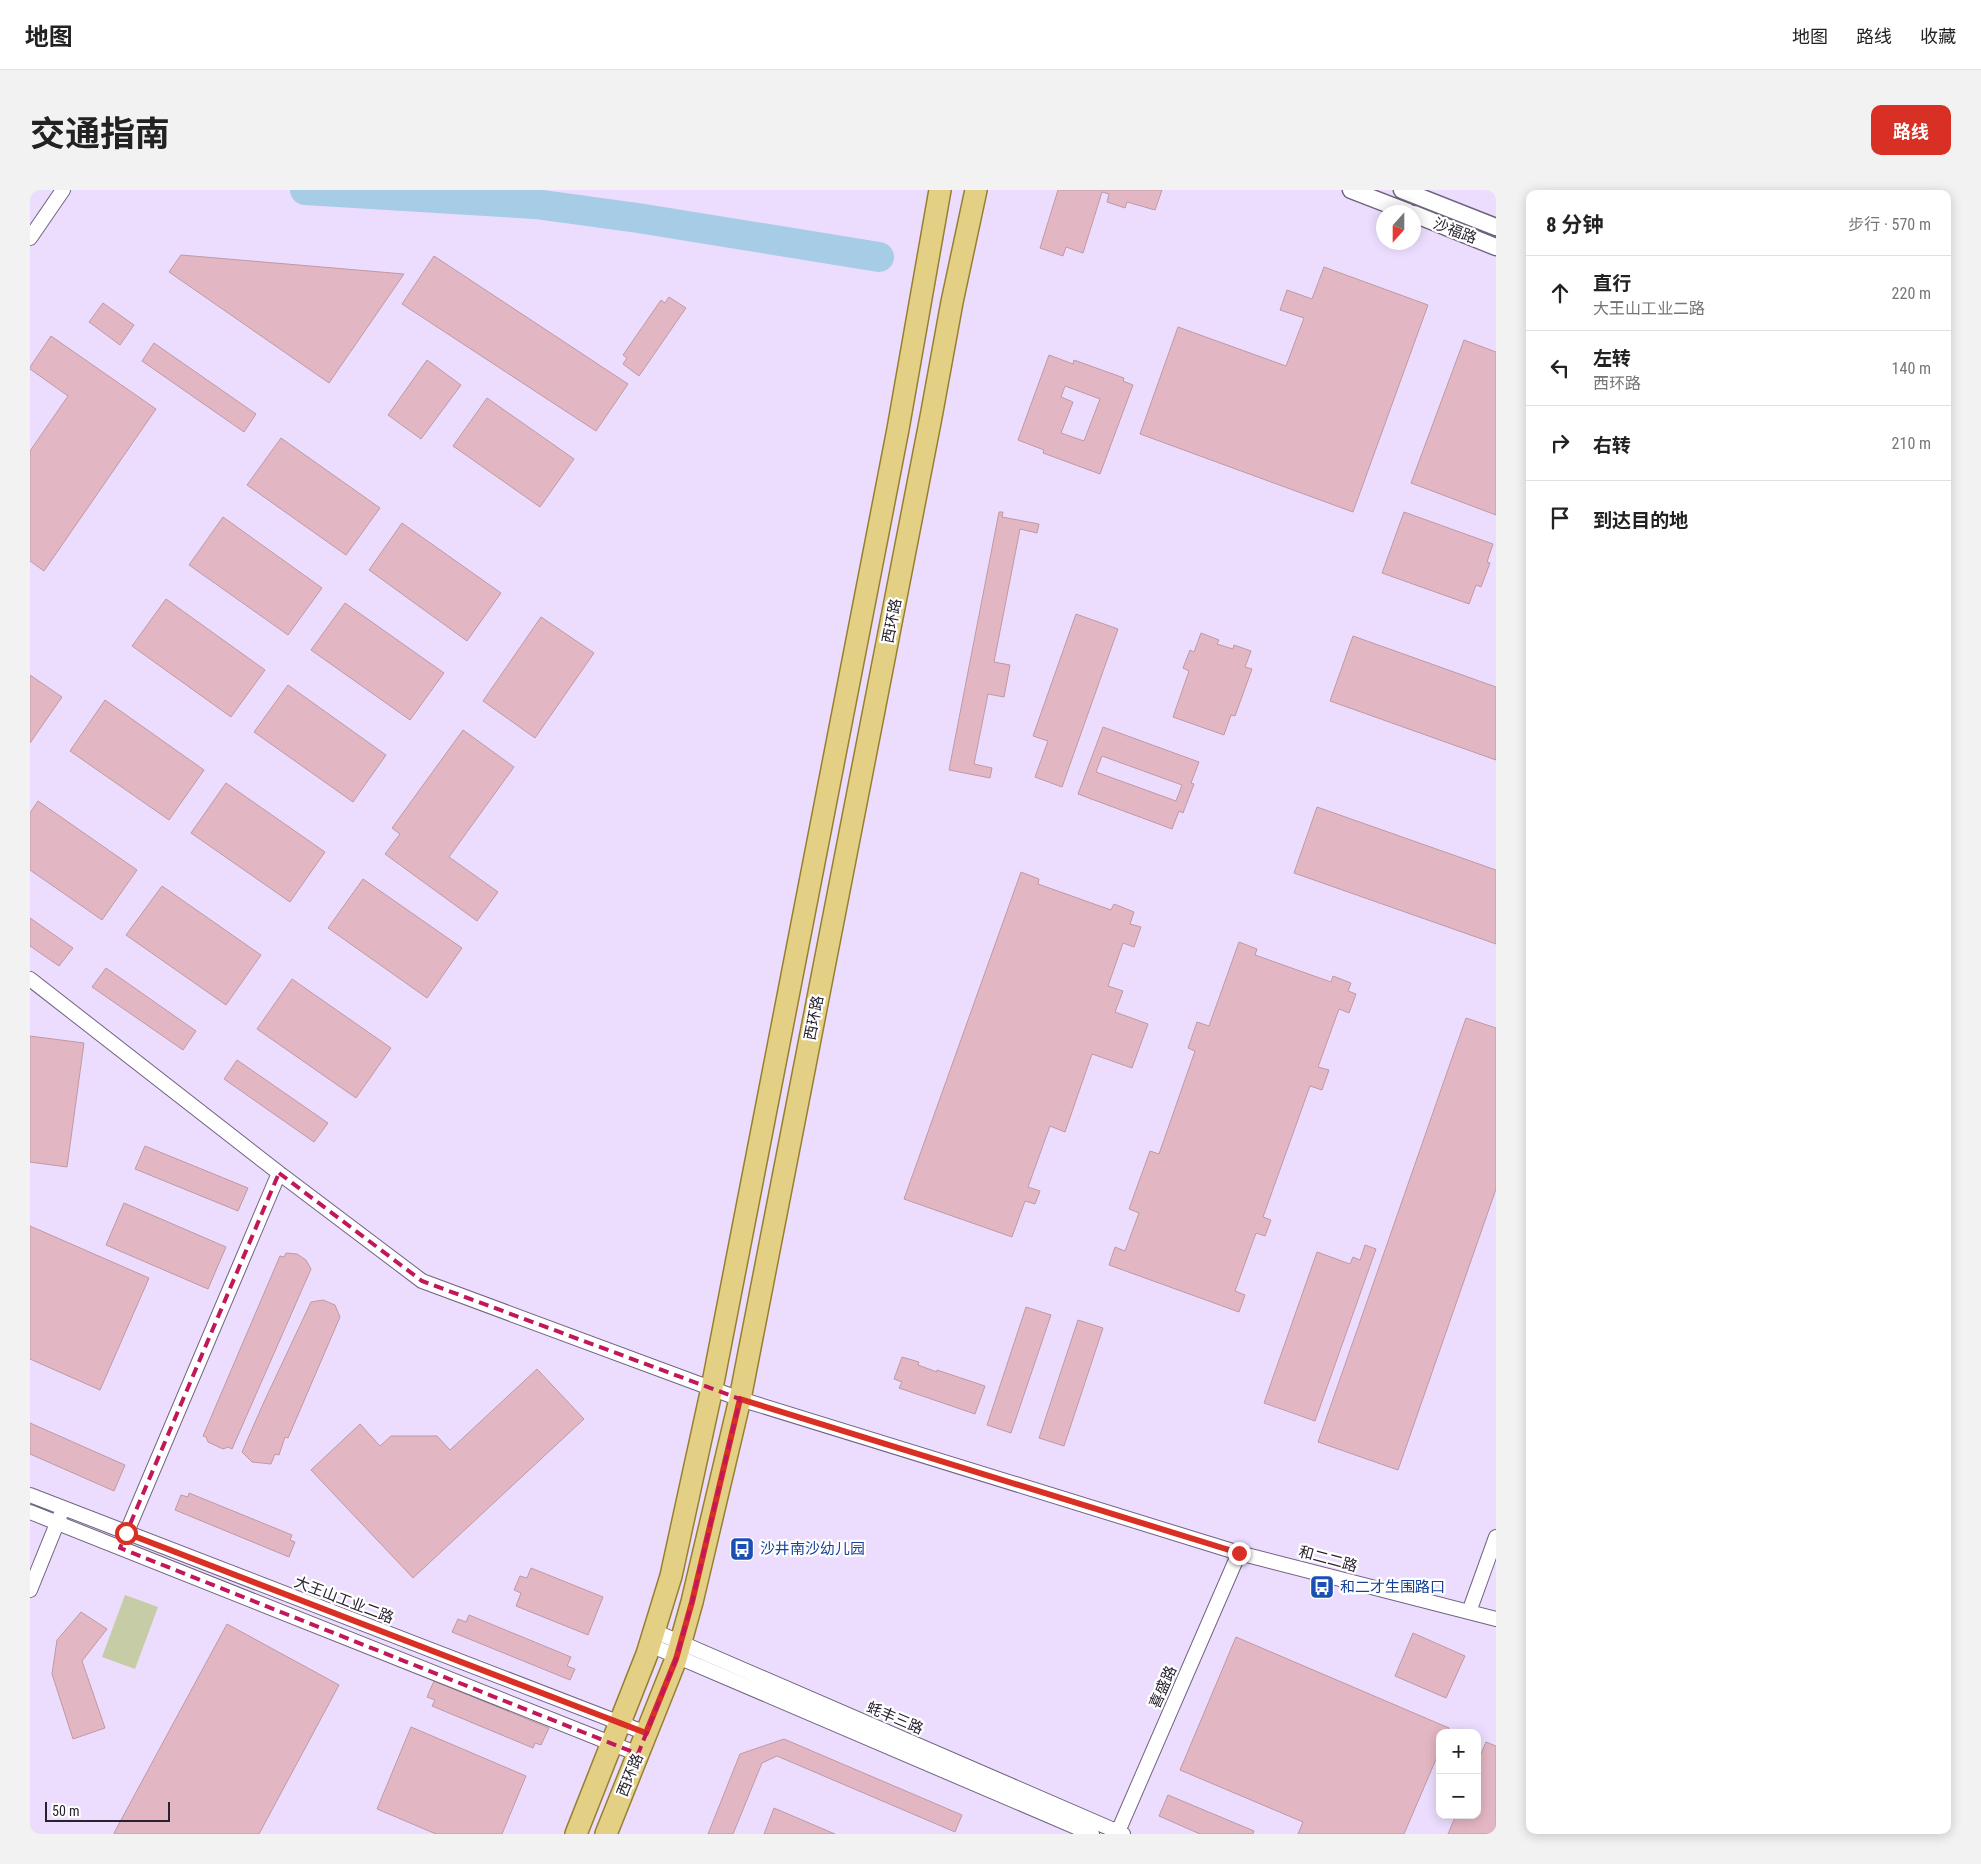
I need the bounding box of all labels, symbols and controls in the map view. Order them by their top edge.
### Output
text: 地图 [25,23,73,51]
text: 地图 [1792,26,1828,47]
text: 路线 [1856,26,1892,47]
text: 收藏 [1920,26,1956,47]
button: 路线 [1871,105,1951,155]
text: 交通指南 [30,114,170,155]
north arrow [1376,205,1421,250]
text: 8 分钟 [1546,213,1603,237]
street label: 沙福路 [1431,215,1479,247]
text: 步行 · 570 m [1848,215,1931,234]
text: 直行 [1593,272,1631,295]
icon: ahead [1546,279,1574,307]
text: 220 m [1892,284,1931,303]
text: 大王山工业二路 [1593,299,1705,318]
text: 左转 [1593,347,1631,370]
icon: left [1546,354,1574,382]
text: 140 m [1892,359,1931,378]
text: 西环路 [1593,374,1641,393]
icon: right [1546,429,1574,457]
text: 右转 [1593,434,1631,457]
text: 210 m [1892,434,1931,453]
icon: arrive [1546,504,1574,532]
text: 到达目的地 [1593,509,1688,532]
street label: 西环路 [879,597,905,645]
street label: 西环路 [801,994,827,1042]
route start [115,1522,138,1545]
bus stop icon: 沙井南沙幼儿园 [729,1536,755,1562]
place label: 沙井南沙幼儿园 [760,1540,865,1558]
route end [1228,1542,1251,1565]
street label: 和二二路 [1297,1543,1359,1575]
street label: 大王山工业二路 [292,1573,396,1627]
bus stop icon: 和二才生围路口 [1309,1574,1335,1600]
place label: 和二才生围路口 [1340,1578,1445,1596]
street label: 喜盛路 [1146,1663,1180,1711]
street label: 蚝丰三路 [864,1698,926,1738]
map controls [1436,1729,1481,1819]
button: + [1436,1729,1481,1774]
street label: 西环路 [613,1751,647,1799]
button: − [1436,1774,1481,1819]
scale bar [45,1799,170,1822]
text: 50 m [52,1803,80,1819]

